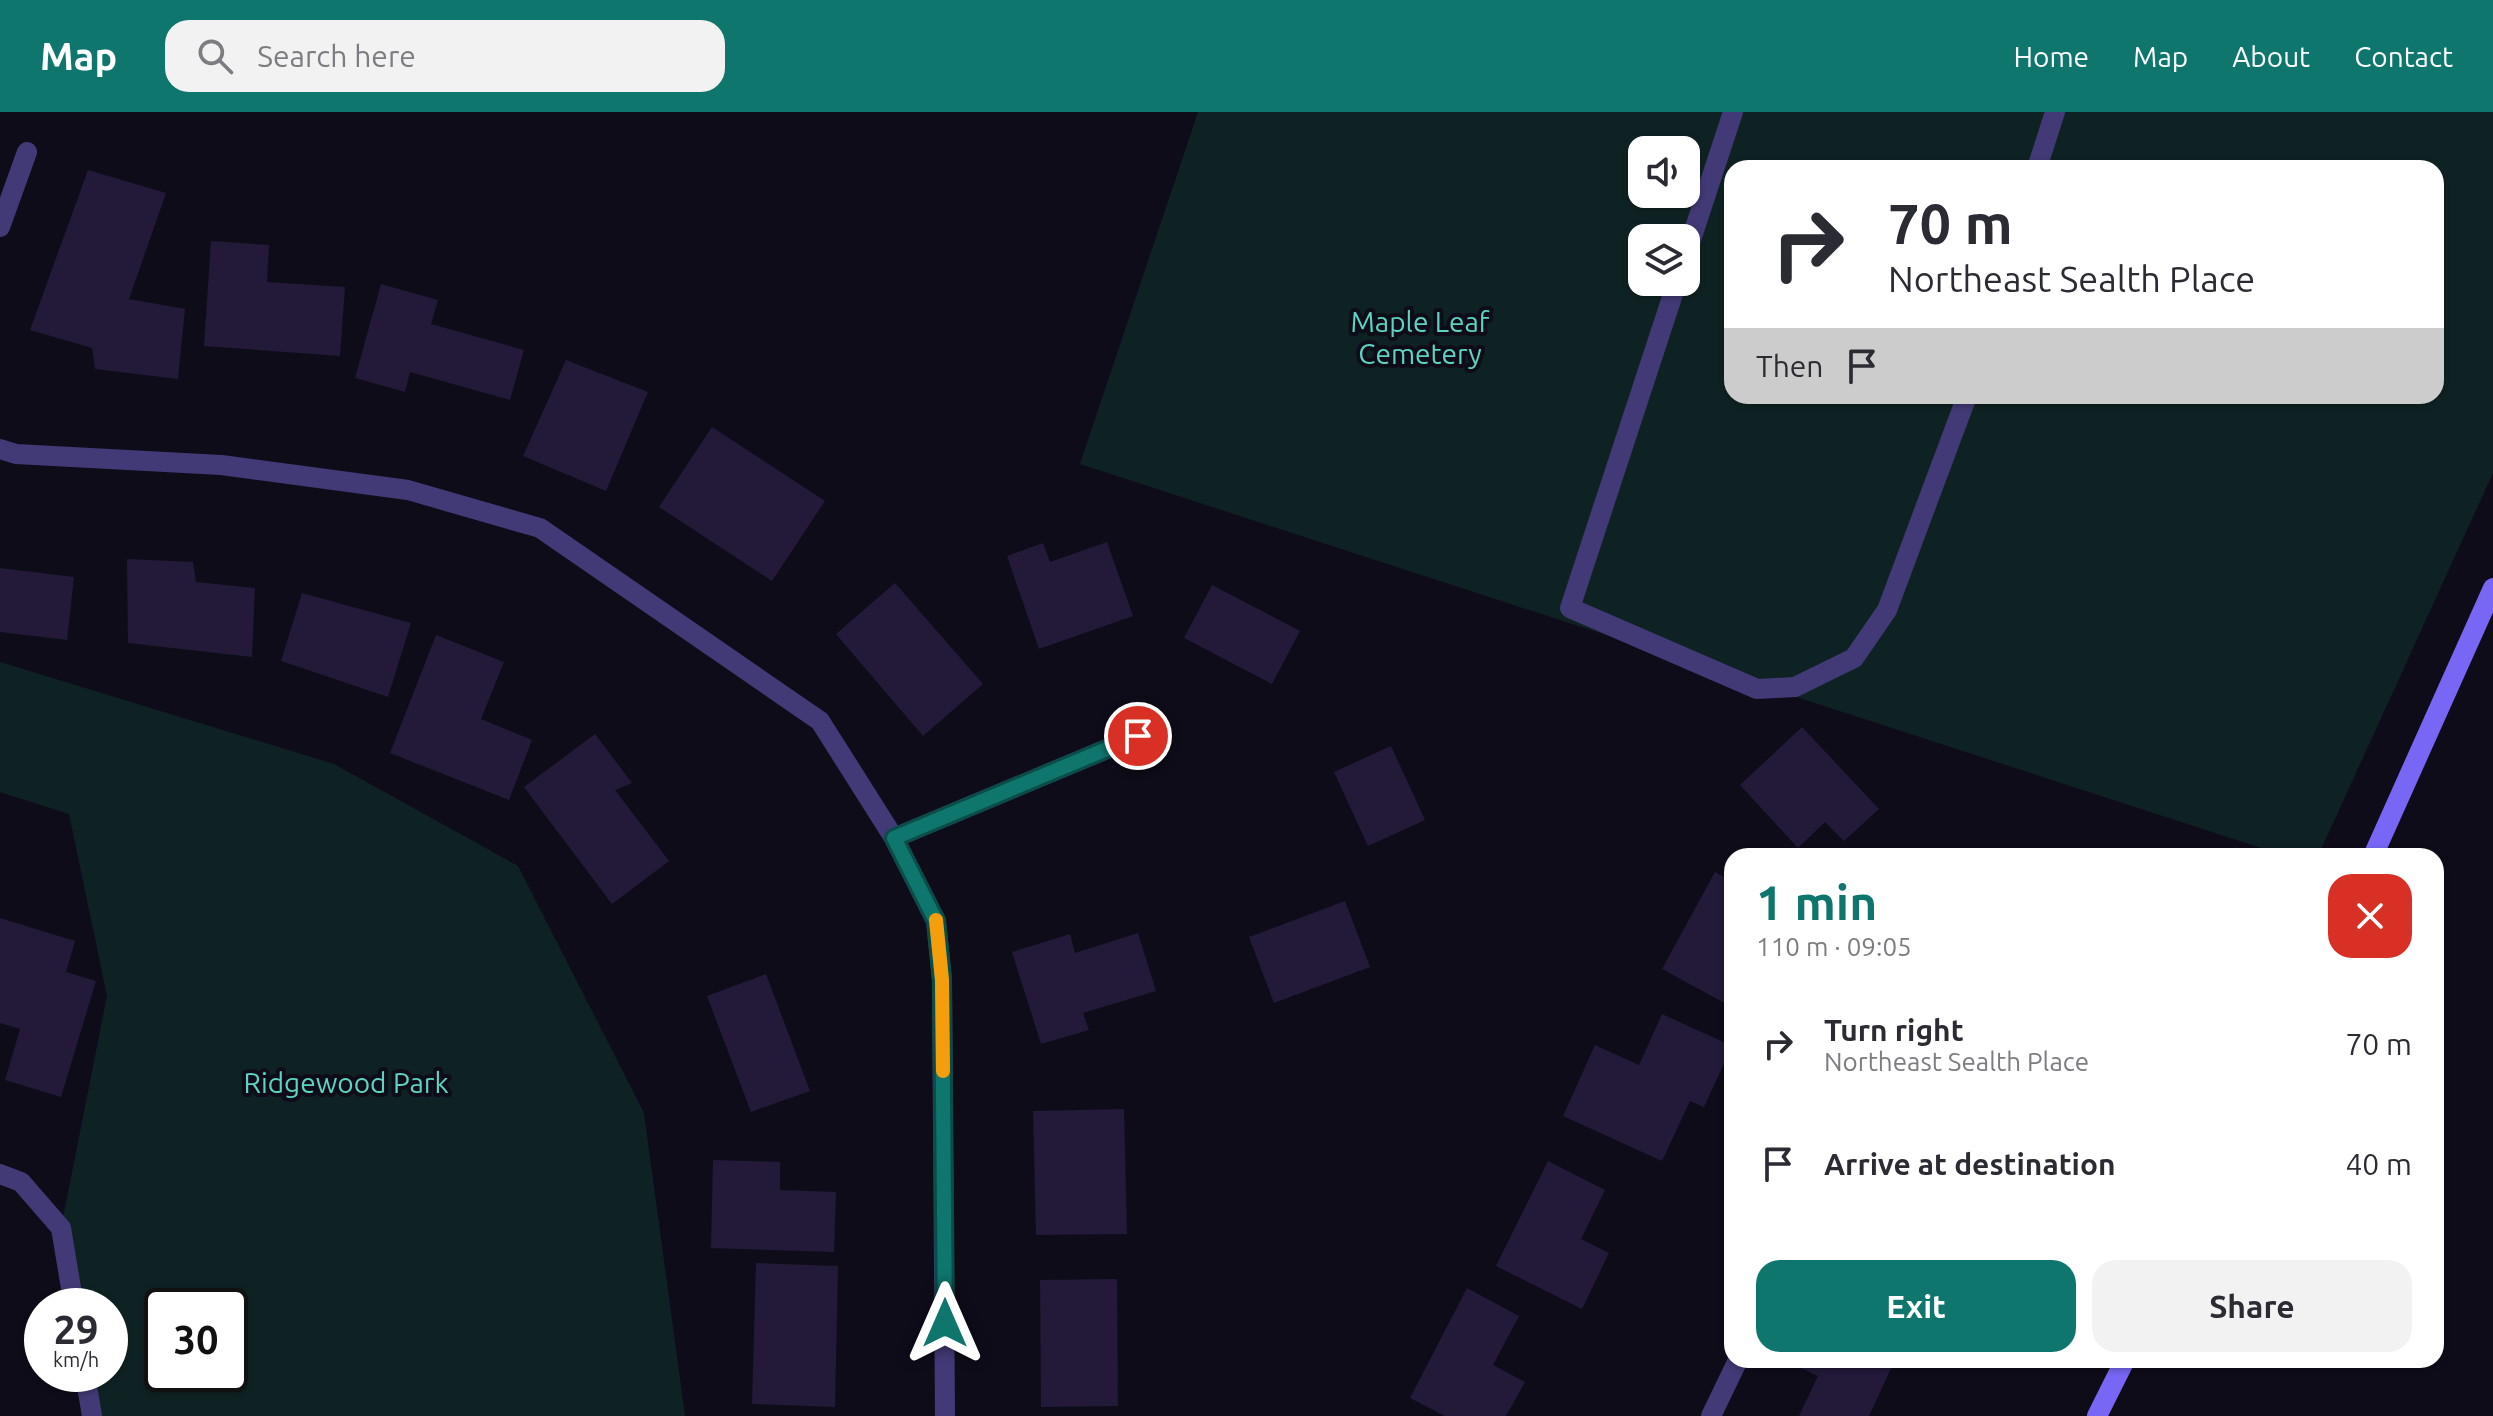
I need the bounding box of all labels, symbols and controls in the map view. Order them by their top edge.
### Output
search box [165,20,725,92]
icon: search [193,34,237,78]
text: Map [40,35,117,77]
text: Search here [257,39,416,73]
text: Home [2014,41,2089,72]
text: Map [2133,41,2188,72]
text: About [2232,41,2310,72]
text: Contact [2354,41,2453,72]
map controls [1628,136,1700,296]
button: sound [1628,136,1700,208]
icon: right [1756,192,1860,296]
text: 70 m [1888,192,2013,255]
button: layers [1628,224,1700,296]
text: Northeast Sealth Place [1888,258,2255,299]
park label: Maple Leaf Cemetery [1350,306,1490,369]
icon: arrive [1840,344,1884,388]
text: Then [1756,349,1824,383]
pin [1104,702,1172,770]
icon: arrive [1116,714,1160,758]
button: close [2328,874,2412,958]
text: 1 min [1756,875,1877,929]
text: 110 m · 09:05 [1756,932,1912,961]
text: Turn right [1824,1013,1964,1047]
icon: right [1756,1022,1800,1066]
text: 70 m [2345,1027,2412,1061]
text: Northeast Sealth Place [1824,1047,2089,1076]
park label: Ridgewood Park [243,1067,449,1098]
icon: arrive [1756,1142,1800,1186]
text: Arrive at destination [1824,1147,2116,1181]
text: 40 m [2345,1147,2412,1181]
button: Exit [1756,1260,2076,1352]
button: Share [2092,1260,2412,1352]
position arrow [903,1281,987,1365]
speed limit sign: 30 [144,1288,248,1392]
text: 29 [53,1307,99,1352]
text: km/h [53,1348,99,1371]

